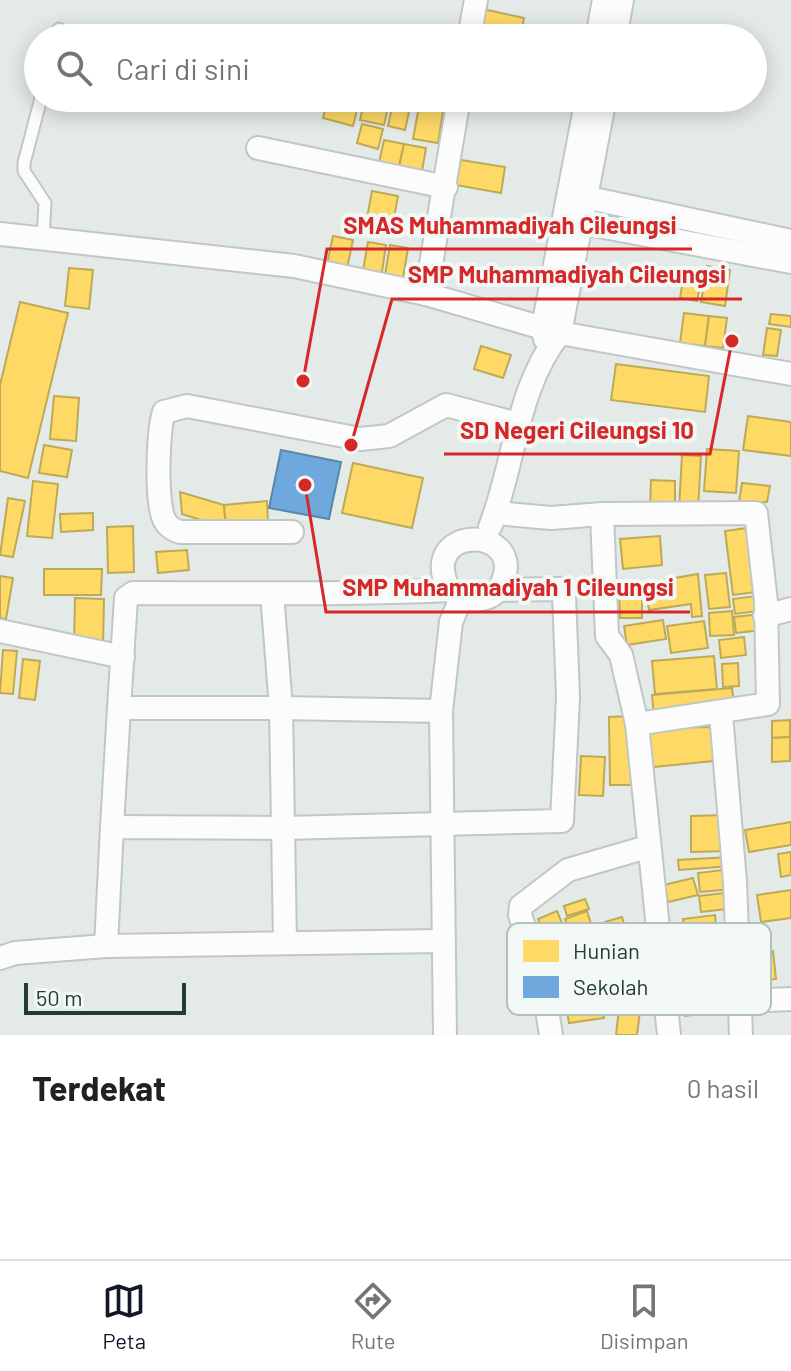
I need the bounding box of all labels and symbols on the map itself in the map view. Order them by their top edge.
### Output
callout: SMAS Muhammadiyah Cileungsi [327,201,692,249]
text: SMAS Muhammadiyah Cileungsi [343,210,677,239]
callout: SMP Muhammadiyah Cileungsi [392,251,742,299]
text: SMP Muhammadiyah Cileungsi [408,259,726,288]
callout: SD Negeri Cileungsi 10 [444,406,710,454]
text: SD Negeri Cileungsi 10 [460,415,694,444]
callout: SMP Muhammadiyah 1 Cileungsi [326,564,690,612]
text: SMP Muhammadiyah 1 Cileungsi [342,572,674,601]
legend [507,923,771,1015]
text: Hunian [573,937,640,963]
text: Sekolah [573,973,648,999]
scale bar [24,979,186,1015]

